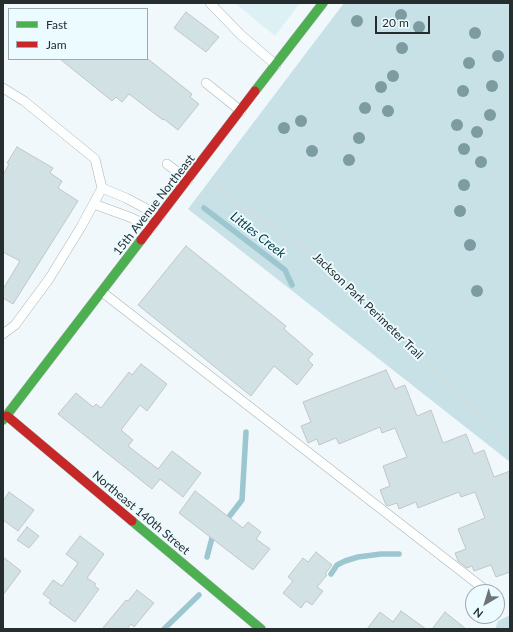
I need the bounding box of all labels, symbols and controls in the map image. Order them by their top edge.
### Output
legend [8,8,148,60]
scale bar [377,8,432,34]
text: 20 m [382,15,409,30]
text: Fast [46,17,67,32]
text: Jam [46,37,67,52]
street label: 15th Avenue Northeast [110,152,198,258]
water label: Littles Creek [227,209,289,261]
street label: Jackson Park Perimeter Trail [310,250,426,362]
street label: Northeast 140th Street [89,468,193,558]
north arrow [465,584,505,624]
text: N [471,605,485,621]

